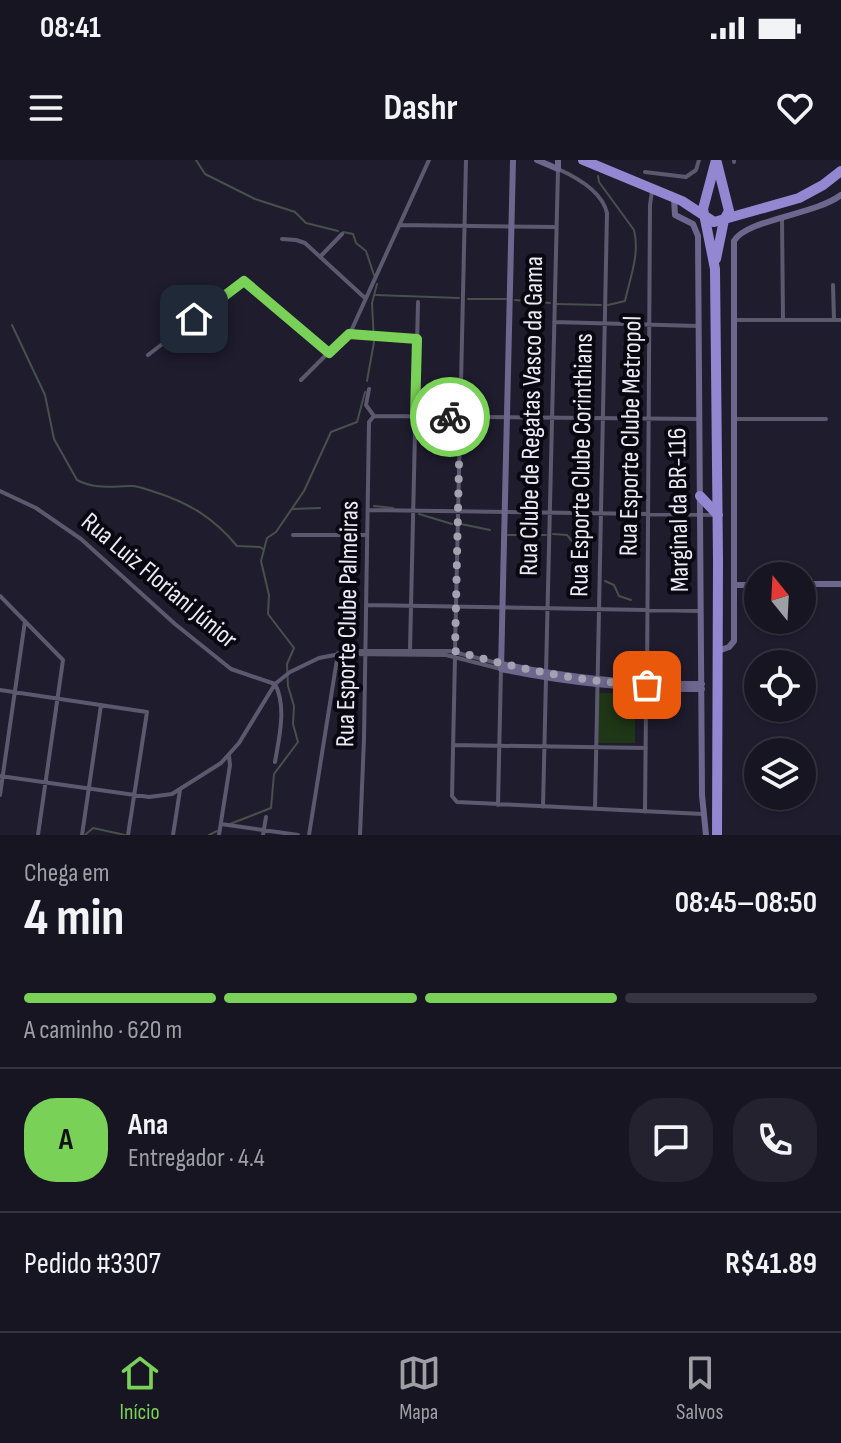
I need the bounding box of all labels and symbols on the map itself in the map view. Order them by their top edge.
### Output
street label: Rua Clube de Regatas Vasco da Gama [514,256,550,576]
pin [160,285,228,353]
street label: Rua Esporte Clube Metropol [613,316,649,556]
street label: Rua Esporte Clube Corinthians [564,333,600,597]
courier [410,377,490,457]
street label: Marginal da BR-116 [662,427,696,593]
street label: Rua Esporte Clube Palmeiras [330,501,366,747]
street label: Rua Luiz Floriani Júnior [75,507,244,656]
north arrow [744,562,816,634]
pin [613,651,681,719]

